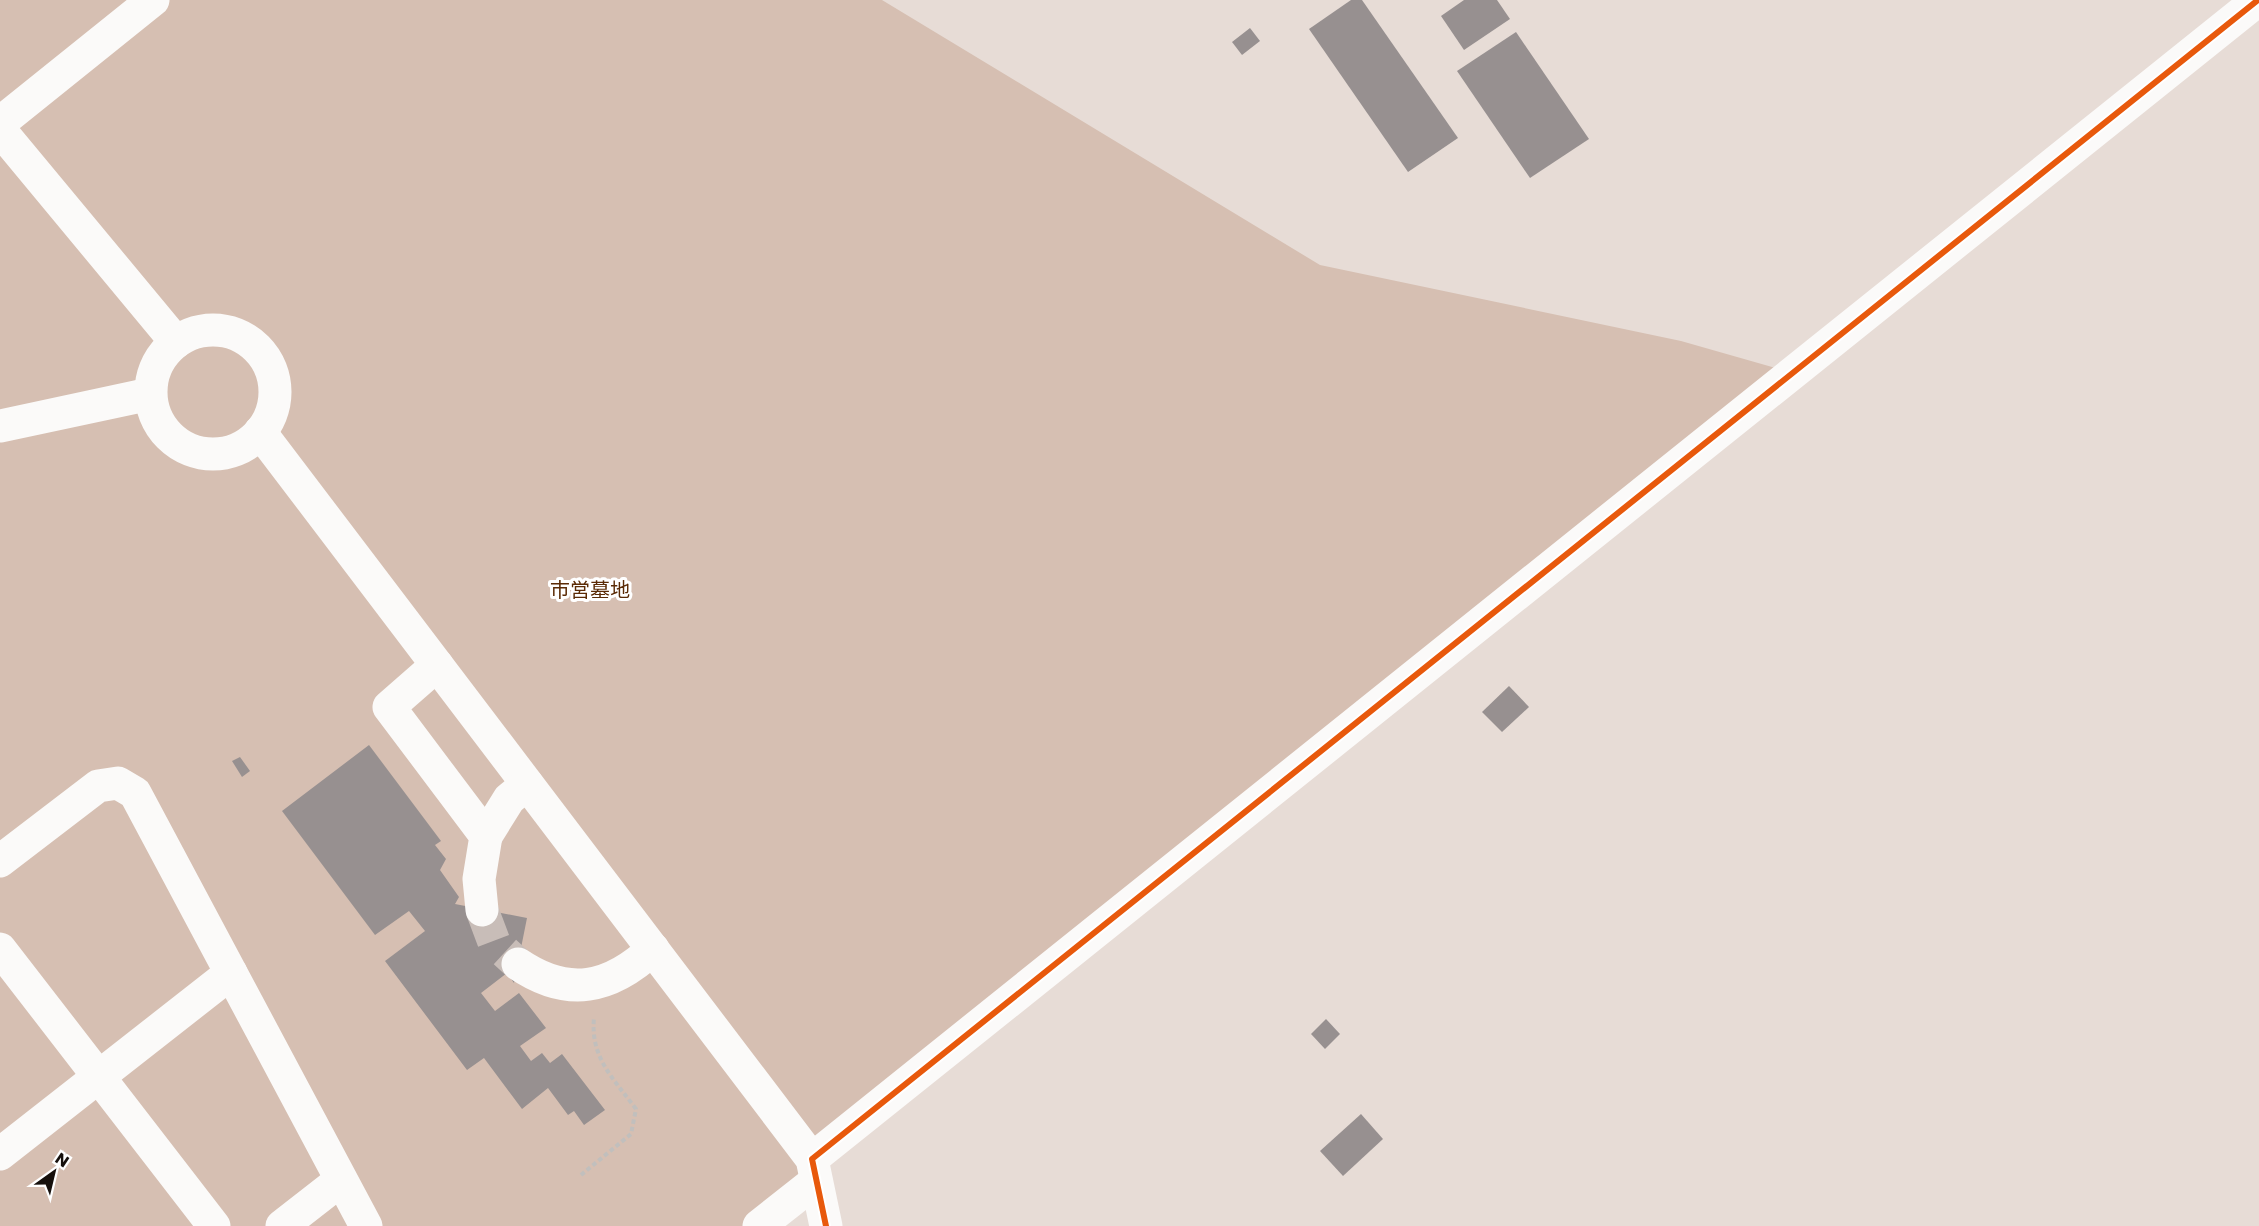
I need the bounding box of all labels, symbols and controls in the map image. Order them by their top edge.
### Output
park label: 市営墓地 [550,576,630,604]
north arrow [24,1142,84,1202]
text: N [51,1147,74,1173]

